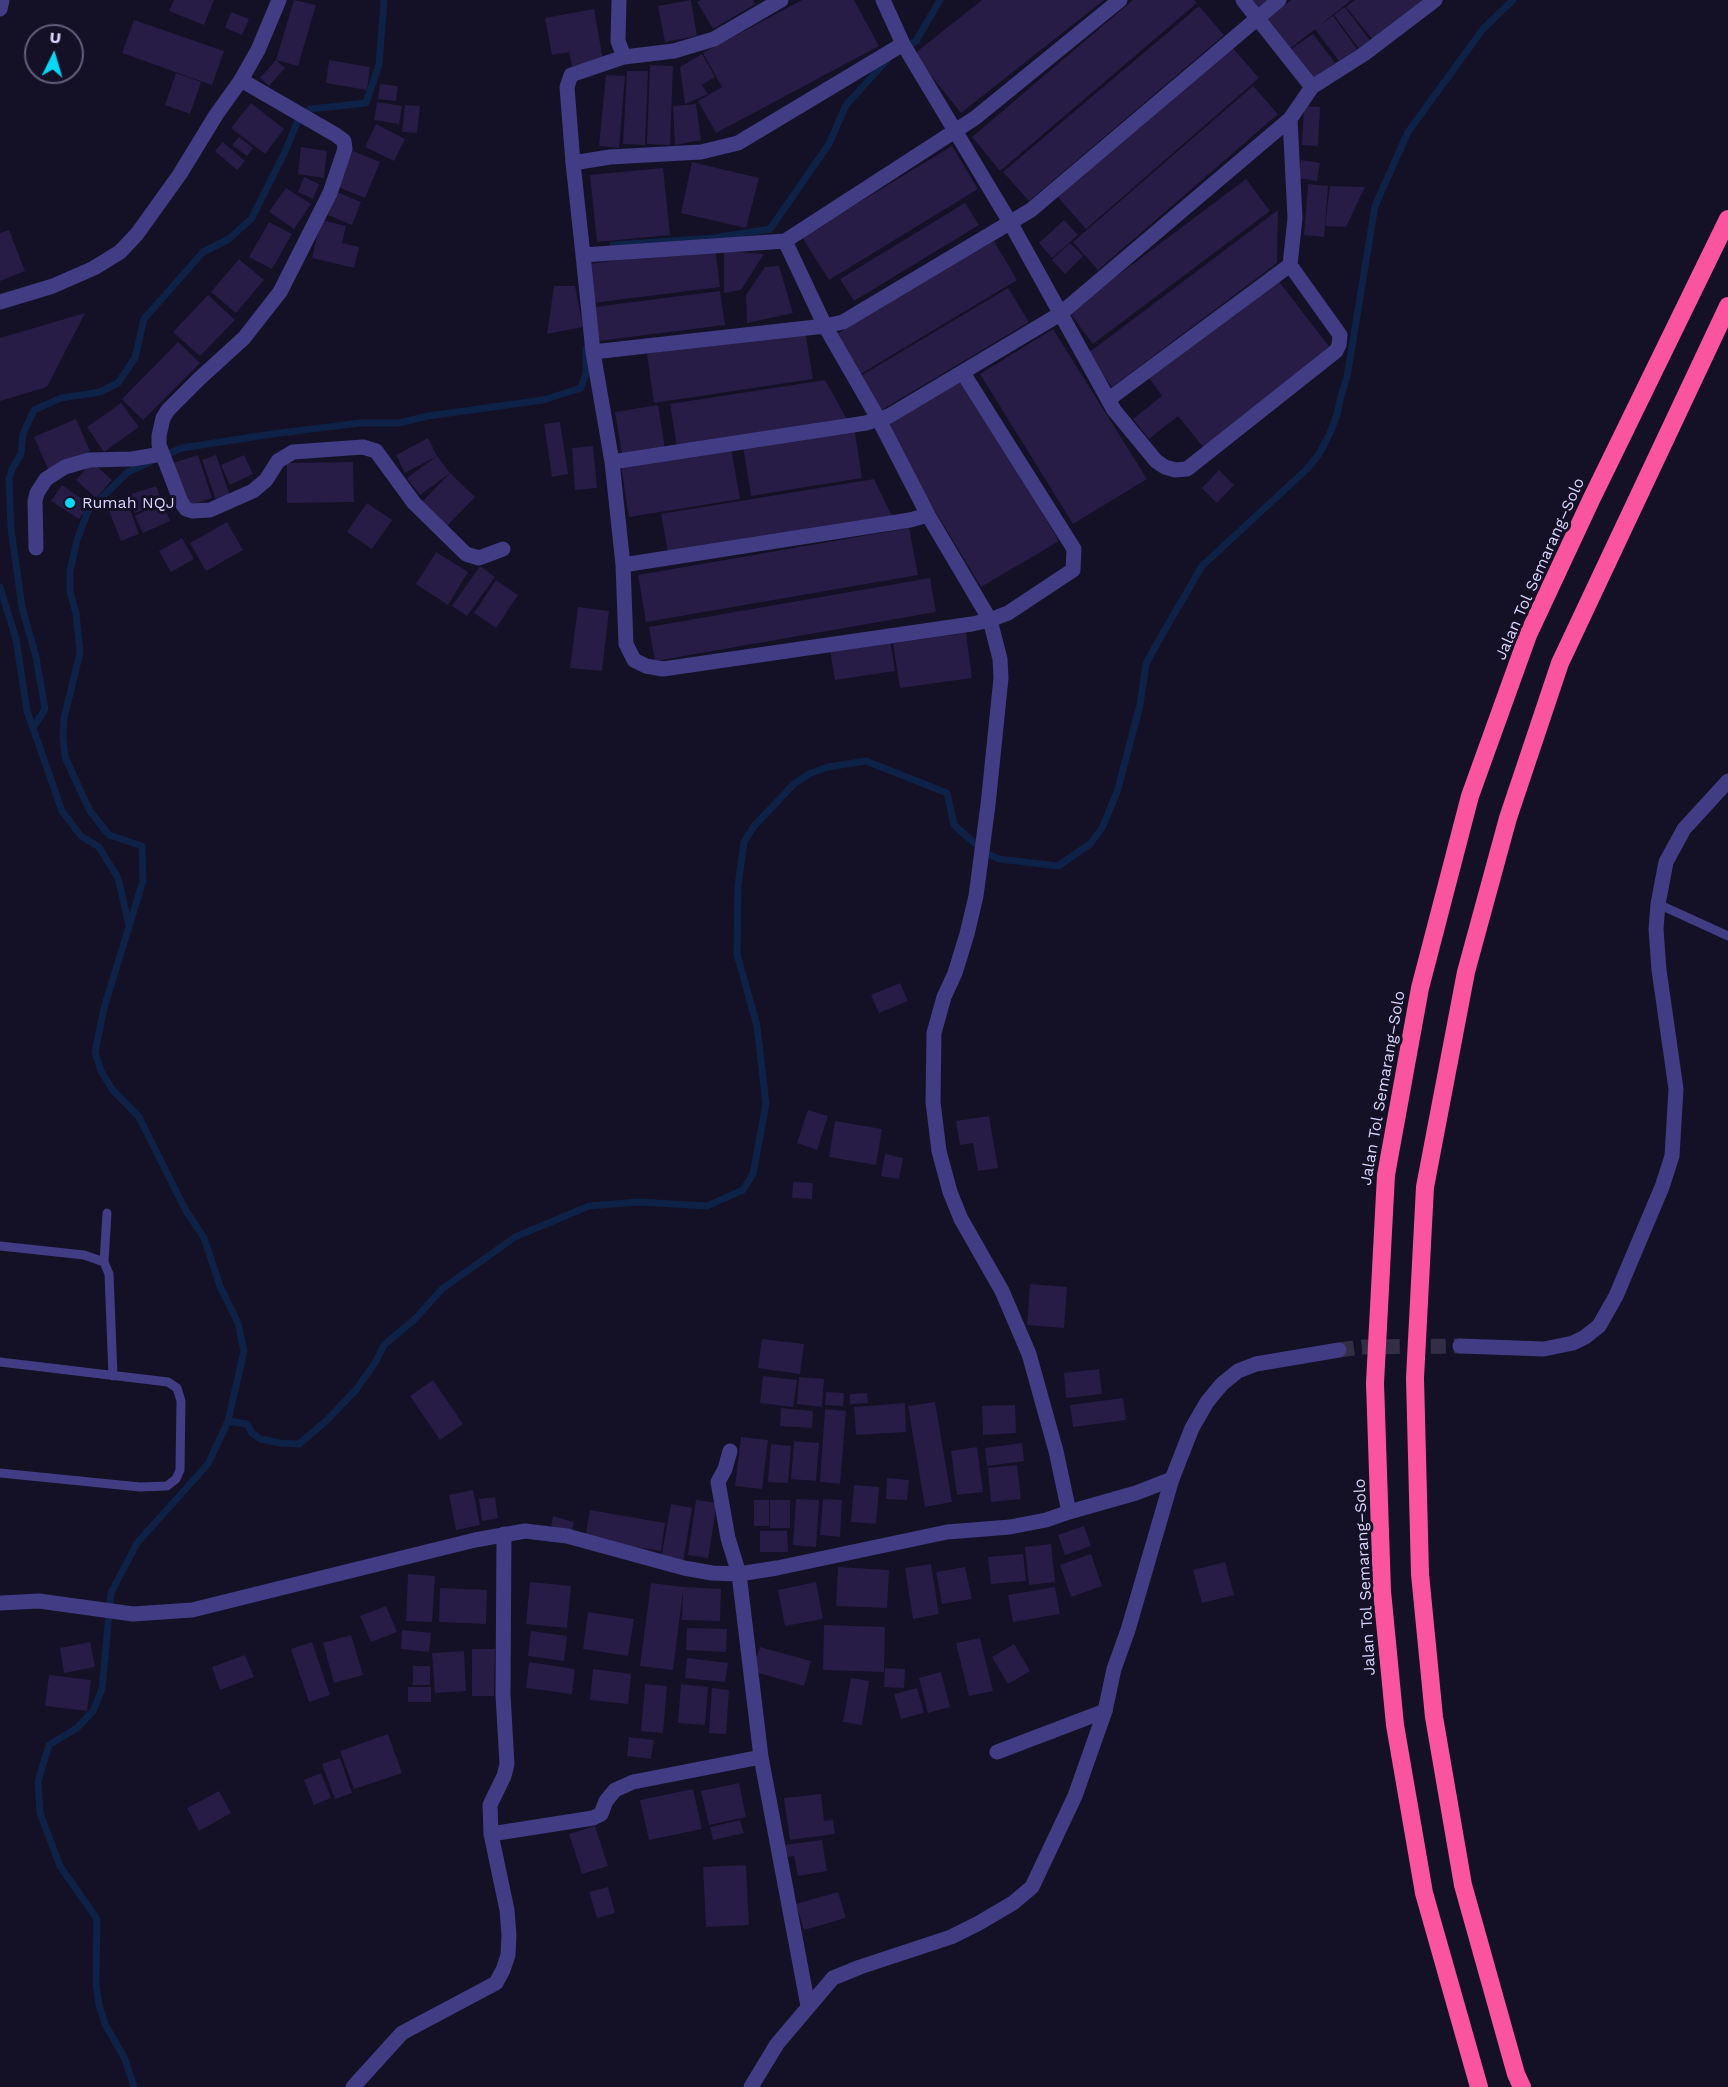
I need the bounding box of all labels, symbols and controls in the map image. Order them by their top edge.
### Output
north arrow [24,24,84,84]
text: U [49,28,62,48]
street label: Jalan Tol Semarang–Solo [1491,475,1589,663]
place label: Rumah NQJ [82,493,175,513]
marker: Rumah NQJ [63,496,77,510]
street label: Jalan Tol Semarang–Solo [1356,989,1410,1187]
street label: Jalan Tol Semarang–Solo [1350,1478,1380,1676]

